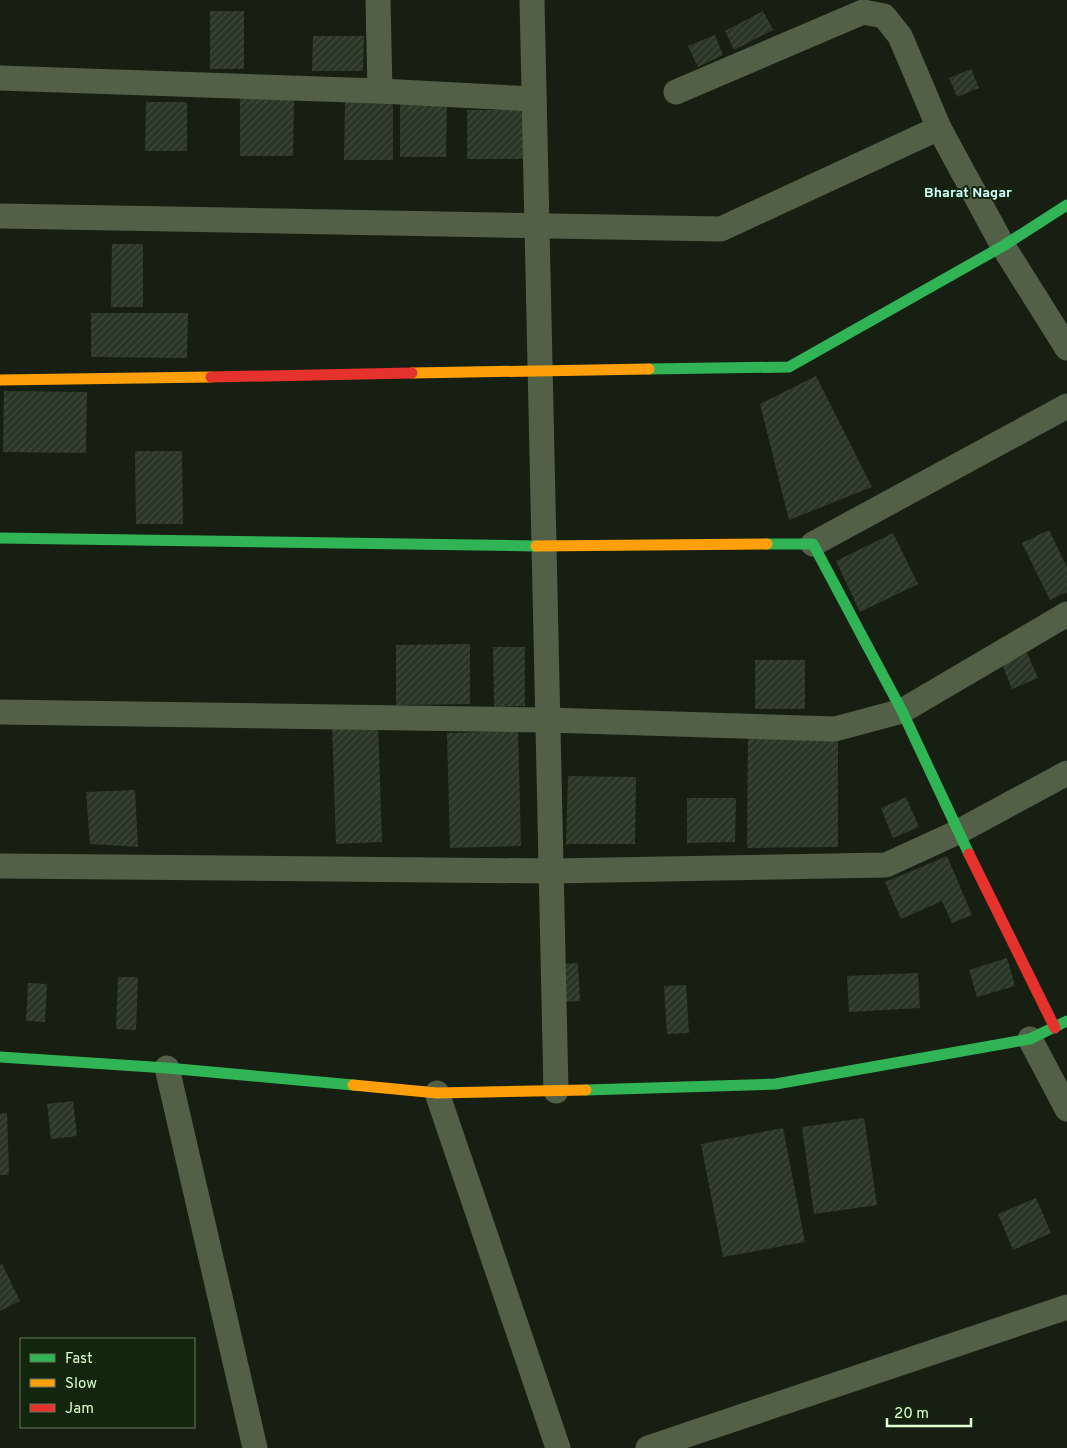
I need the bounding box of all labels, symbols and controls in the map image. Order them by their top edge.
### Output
district label: Bharat Nagar [924,185,1012,202]
legend [20,1338,195,1428]
text: Fast [65,1350,93,1369]
text: Slow [65,1375,97,1394]
scale bar [887,1396,971,1428]
text: Jam [65,1400,94,1419]
text: 20 m [894,1405,929,1424]

